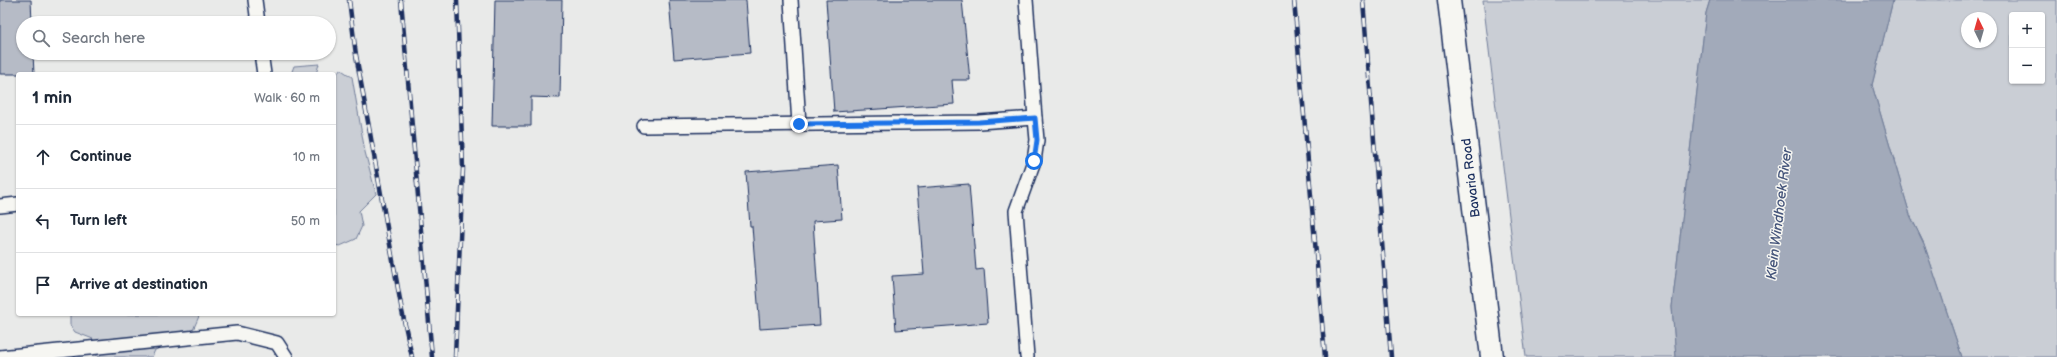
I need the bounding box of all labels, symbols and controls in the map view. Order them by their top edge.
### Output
north arrow [1961,12,1997,48]
map controls [2009,12,2045,84]
button: + [2009,12,2045,48]
search box [16,16,336,60]
icon: search [30,27,52,49]
text: Search here [62,29,145,48]
button: − [2009,48,2045,84]
text: 1 min [32,88,72,108]
text: Walk · 60 m [254,90,320,106]
route end [790,115,808,133]
street label: Bavaria Road [1458,137,1484,219]
icon: ahead [32,146,54,168]
water label: Klein Windhoek River [1762,146,1796,281]
text: Continue [70,147,132,166]
text: 10 m [293,149,320,165]
route start [1025,152,1043,170]
icon: left [32,210,54,232]
text: Turn left [70,211,127,230]
text: 50 m [291,213,320,229]
icon: arrive [32,274,54,296]
text: Arrive at destination [70,275,208,294]

